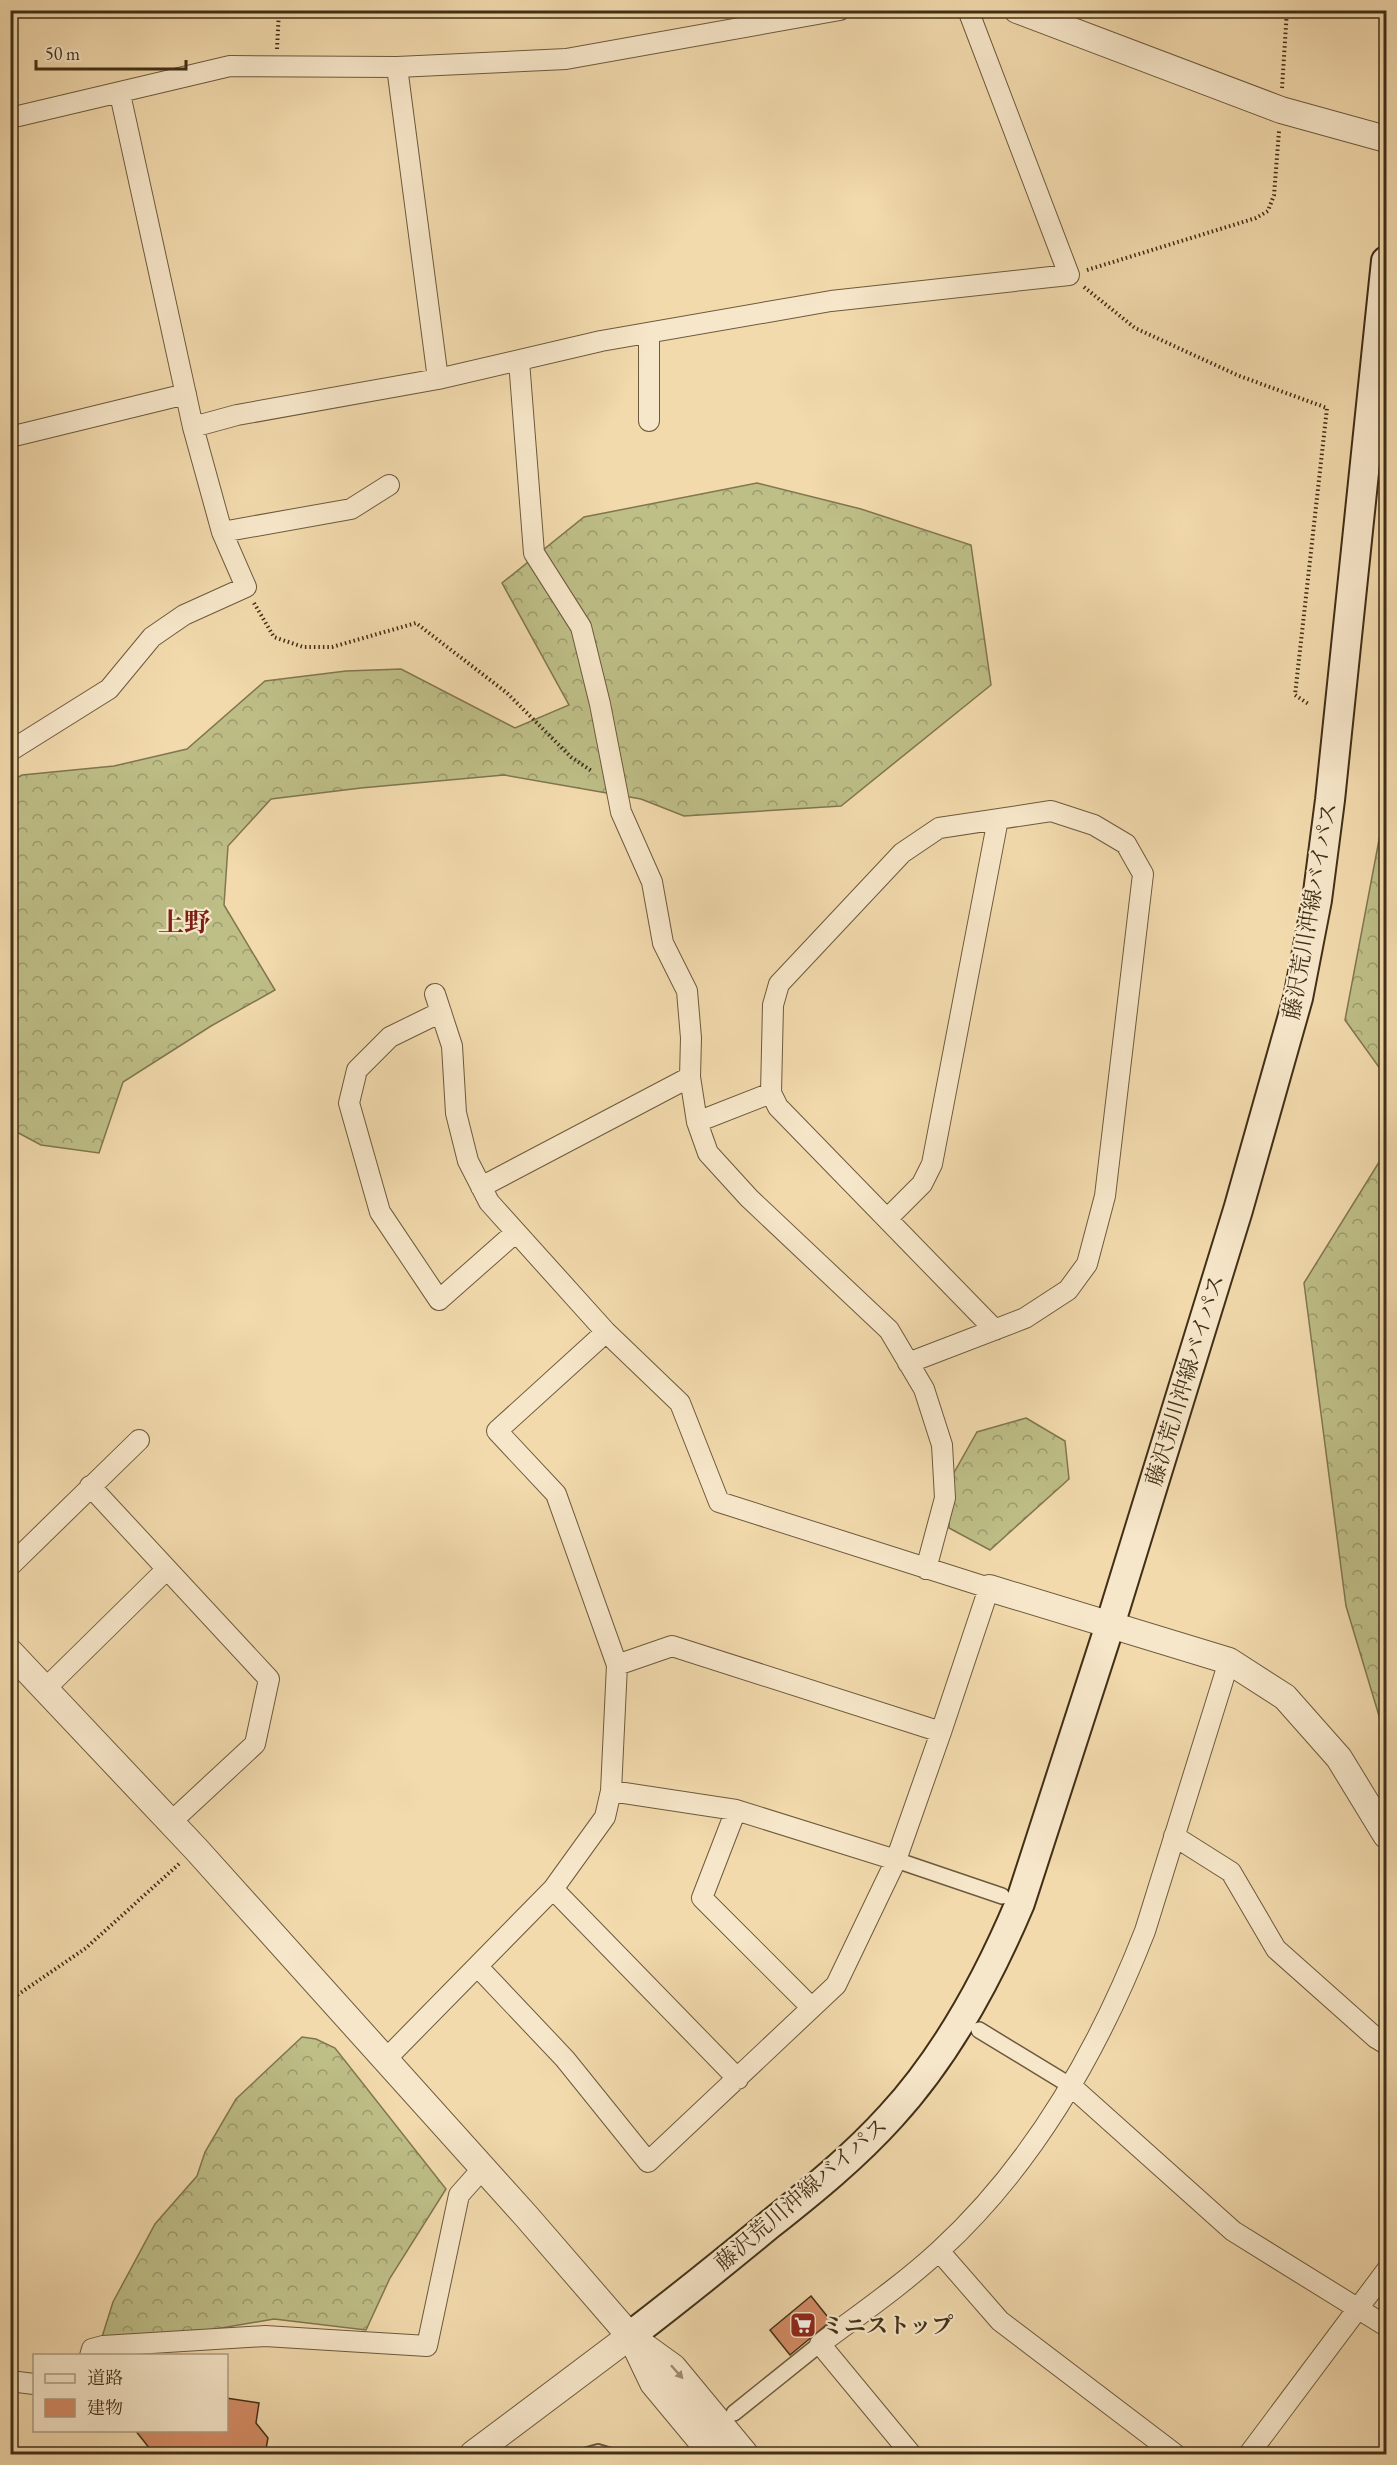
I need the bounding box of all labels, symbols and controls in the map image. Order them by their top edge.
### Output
scale bar [36,33,186,71]
text: 50 m [45,42,80,65]
street label: 藤沢荒川沖線バイパス [1277,800,1343,1022]
district label: 上野 [158,905,210,939]
street label: 藤沢荒川沖線バイパス [1139,1271,1231,1489]
street label: 藤沢荒川沖線バイパス [709,2111,893,2277]
supermarket icon: ミニストップ [788,2310,818,2340]
place label: ミニストップ [822,2311,953,2340]
legend [33,2354,228,2432]
one-way arrow [670,2364,683,2379]
text: 道路 [87,2366,123,2389]
text: 建物 [87,2396,123,2419]

